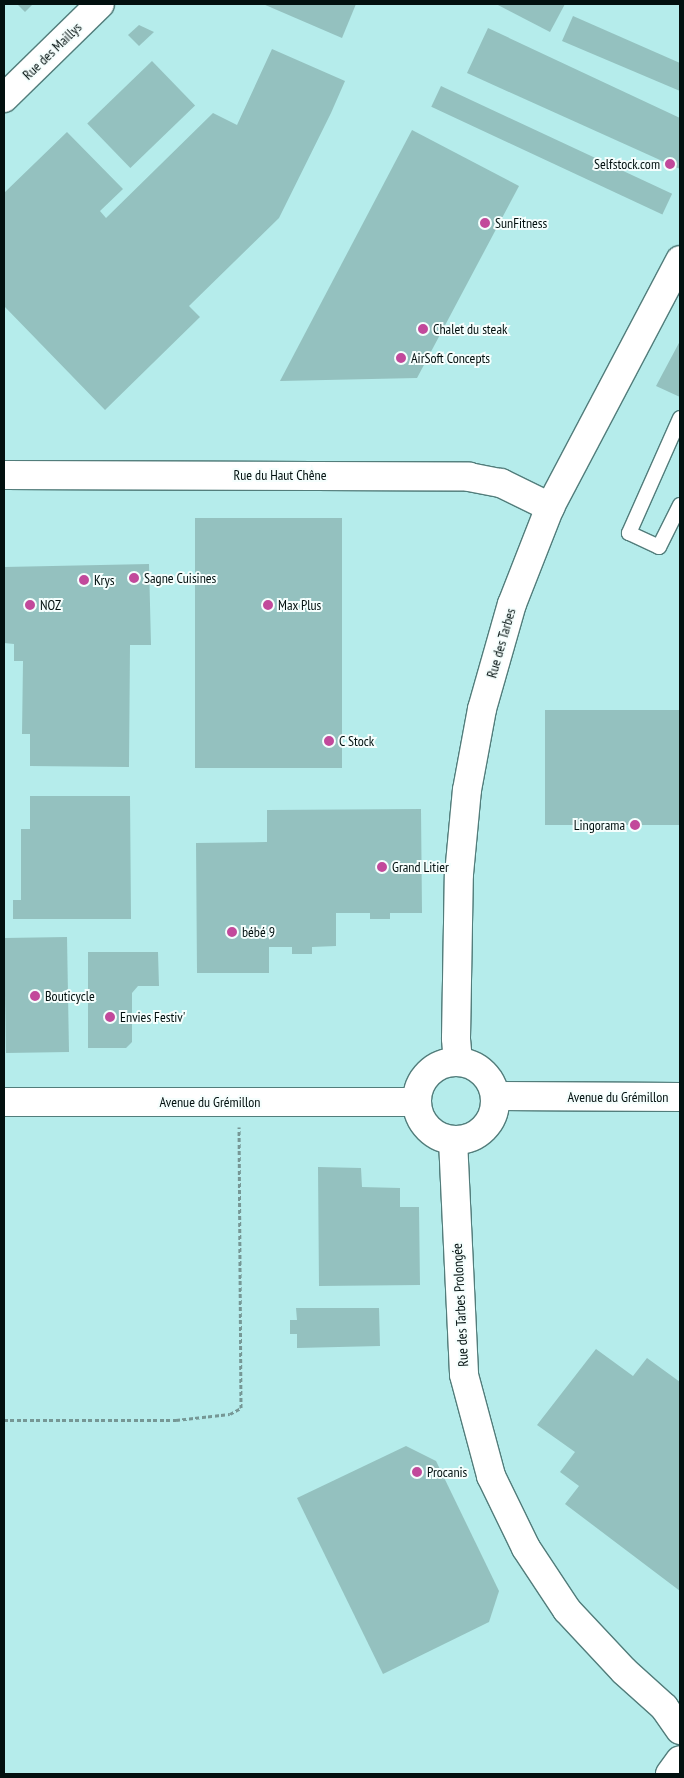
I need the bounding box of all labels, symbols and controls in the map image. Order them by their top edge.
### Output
street label: Rue des Maillys [19,19,85,83]
place label: Selfstock.com [594,156,660,172]
marker: Selfstock.com [664,158,676,170]
place label: SunFitness [495,215,547,231]
marker: SunFitness [479,217,491,229]
place label: Chalet du steak [433,321,507,337]
marker: Chalet du steak [417,323,429,335]
place label: AirSoft Concepts [411,350,490,366]
marker: AirSoft Concepts [395,352,407,364]
street label: Rue du Haut Chêne [234,467,326,483]
place label: Sagne Cuisines [144,570,216,586]
place label: Krys [94,572,114,588]
marker: Sagne Cuisines [128,572,140,584]
marker: Krys [78,574,90,586]
place label: NOZ [40,597,61,613]
place label: Max Plus [278,597,322,613]
marker: NOZ [24,599,36,611]
marker: Max Plus [262,599,274,611]
street label: Rue des Tarbes [483,606,519,680]
place label: C Stock [339,733,375,749]
marker: C Stock [323,735,335,747]
place label: Lingorama [574,817,625,833]
marker: Lingorama [629,819,641,831]
place label: Grand Litier [392,859,449,875]
marker: Grand Litier [376,861,388,873]
place label: bébé 9 [242,924,275,940]
marker: bébé 9 [226,926,238,938]
place label: Bouticycle [45,988,95,1004]
marker: Bouticycle [29,990,41,1002]
place label: Envies Festiv' [120,1009,185,1025]
marker: Envies Festiv' [104,1011,116,1023]
street label: Avenue du Grémillon [568,1089,668,1105]
street label: Avenue du Grémillon [160,1094,260,1110]
street label: Rue des Tarbes Prolongée [448,1243,472,1367]
place label: Procanis [427,1464,467,1480]
marker: Procanis [411,1466,423,1478]

